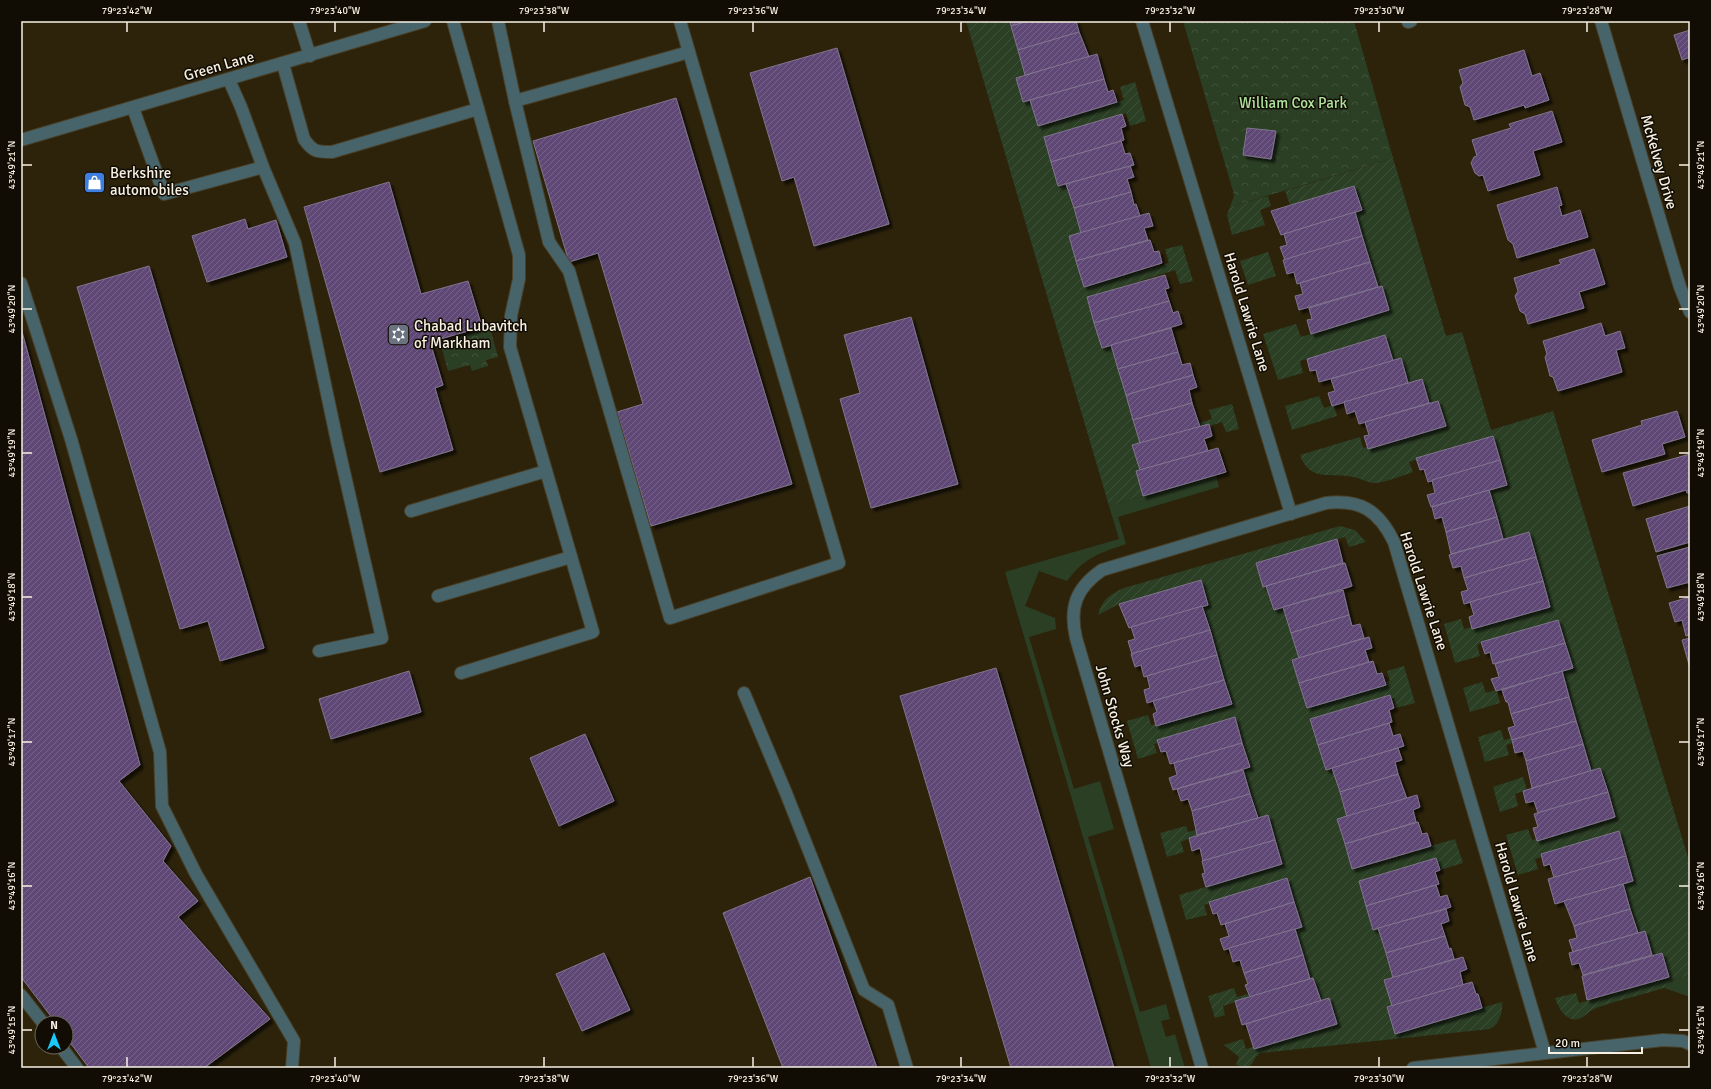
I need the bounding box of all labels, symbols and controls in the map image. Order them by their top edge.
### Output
text: 79°23'42"W [102,5,153,17]
text: 79°23'40"W [310,5,361,17]
text: 79°23'38"W [519,5,570,17]
text: 79°23'36"W [728,5,779,17]
text: 79°23'34"W [936,5,987,17]
text: 79°23'32"W [1145,5,1196,17]
text: 79°23'30"W [1354,5,1405,17]
text: 79°23'28"W [1562,5,1613,17]
street label: Green Lane [182,47,256,85]
park label: William Cox Park [1239,94,1347,112]
street label: McKelvey Drive [1637,113,1681,211]
text: 43°49'21"N [6,141,18,189]
text: 43°49'21"N [1695,141,1707,189]
place label: Berkshire automobiles [110,164,189,199]
shop icon: Berkshire automobiles [81,169,107,195]
street label: Harold Lawrie Lane [1220,250,1274,374]
text: 43°49'20"N [6,285,18,333]
text: 43°49'20"N [1695,285,1707,333]
place label: Chabad Lubavitch of Markham [414,317,527,352]
synagogue icon: Chabad Lubavitch of Markham [385,322,411,348]
text: 43°49'19"N [6,429,18,477]
text: 43°49'19"N [1695,429,1707,477]
street label: Harold Lawrie Lane [1396,529,1452,653]
text: 43°49'18"N [6,573,18,621]
text: 43°49'18"N [1695,573,1707,621]
street label: John Stocks Way [1092,662,1138,770]
text: 43°49'17"N [6,718,18,766]
text: 43°49'17"N [1695,718,1707,766]
street label: Harold Lawrie Lane [1491,840,1543,964]
text: 43°49'16"N [6,862,18,910]
text: 43°49'16"N [1695,862,1707,910]
text: 43°49'15"N [6,1006,18,1054]
text: 43°49'15"N [1695,1006,1707,1054]
north arrow [34,1015,74,1055]
text: N [50,1019,58,1032]
scale bar [1549,1029,1642,1055]
text: 20 m [1555,1036,1580,1051]
text: 79°23'42"W [102,1073,153,1085]
text: 79°23'40"W [310,1073,361,1085]
text: 79°23'38"W [519,1073,570,1085]
text: 79°23'36"W [728,1073,779,1085]
text: 79°23'34"W [936,1073,987,1085]
text: 79°23'32"W [1145,1073,1196,1085]
text: 79°23'30"W [1354,1073,1405,1085]
text: 79°23'28"W [1562,1073,1613,1085]

